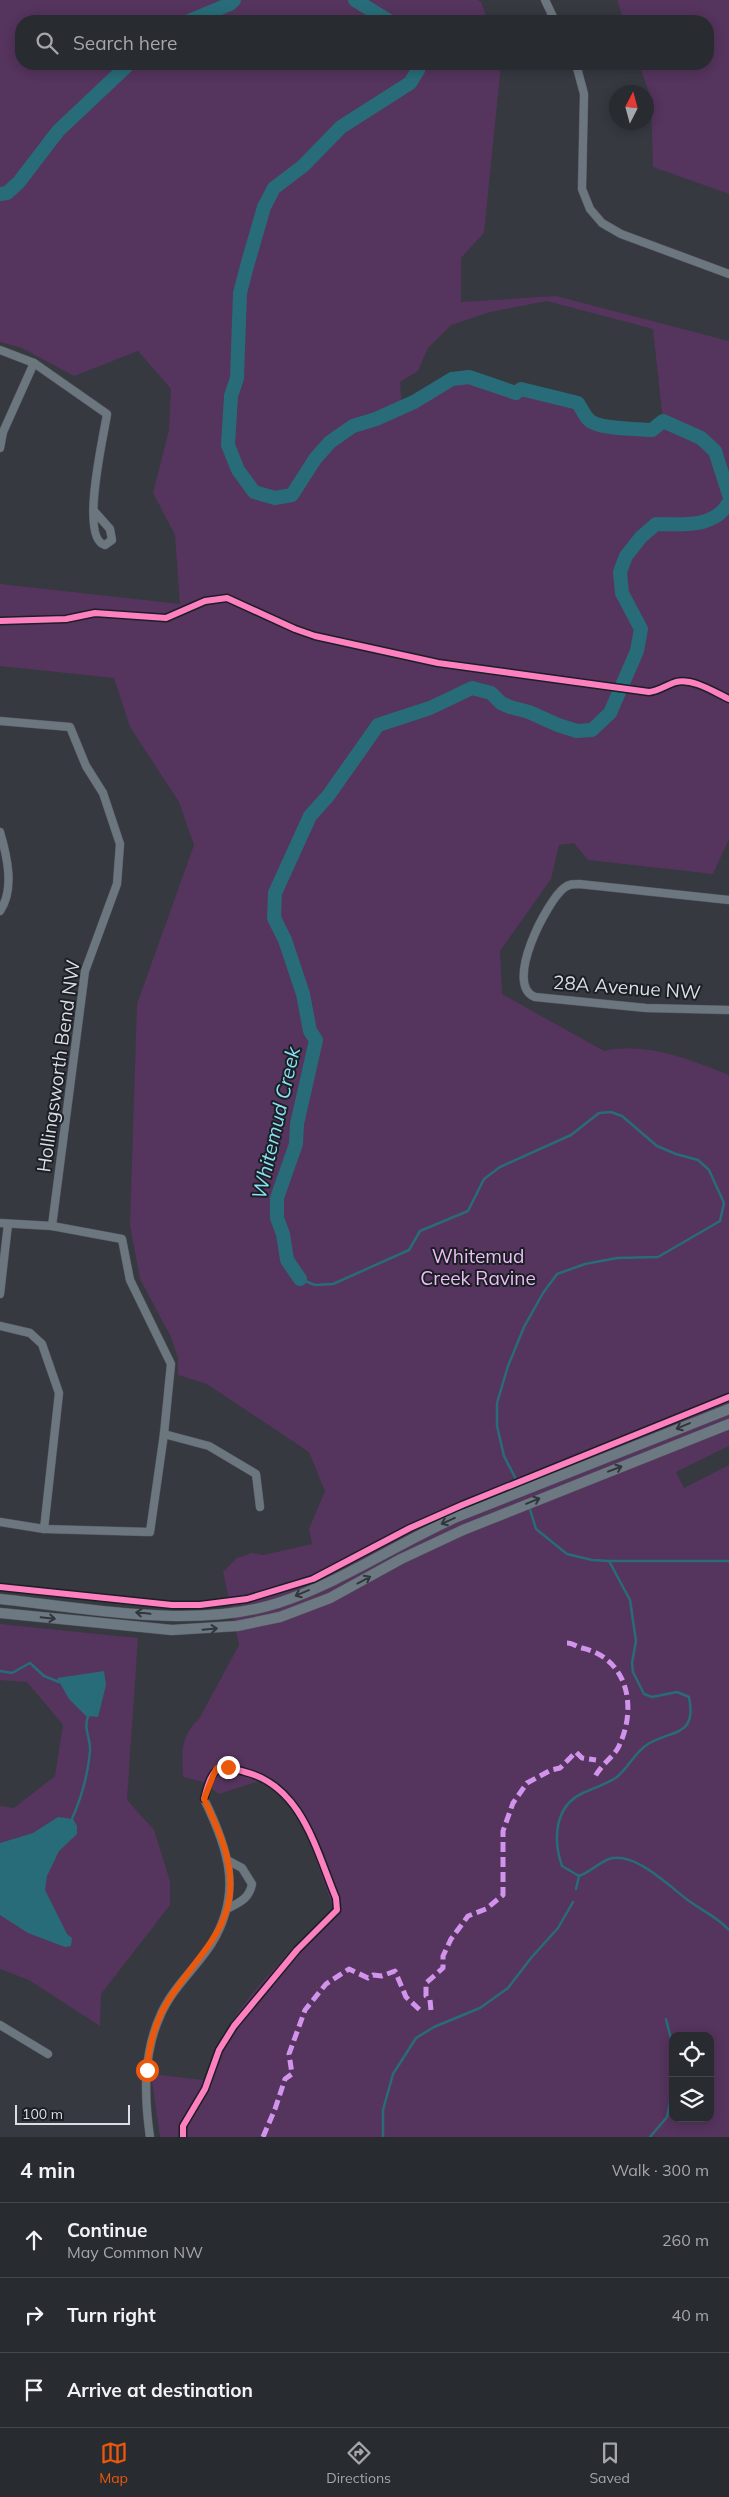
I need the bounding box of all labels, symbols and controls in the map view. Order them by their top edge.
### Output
search box [15,15,714,70]
icon: search [33,29,61,57]
text: Search here [73,31,177,55]
north arrow [609,85,654,130]
street label: Hollingsworth Bend NW [31,958,85,1174]
street label: 28A Avenue NW [552,970,702,1004]
water label: Whitemud Creek [246,1044,305,1202]
park label: Whitemud Creek Ravine [420,1244,536,1290]
one-way arrow [676,1423,691,1432]
one-way arrow [607,1463,622,1473]
one-way arrow [525,1496,540,1505]
one-way arrow [441,1516,456,1526]
one-way arrow [356,1575,371,1585]
one-way arrow [295,1589,310,1598]
one-way arrow [135,1609,151,1618]
one-way arrow [40,1614,56,1623]
one-way arrow [202,1624,218,1634]
route end [217,1756,240,1779]
map controls [669,2032,714,2122]
button: locate [669,2032,714,2077]
route start [136,2059,159,2082]
button: layers [669,2077,714,2122]
scale bar [15,2102,130,2125]
text: 100 m [22,2105,63,2123]
text: 4 min [20,2157,75,2183]
text: Walk · 300 m [611,2160,709,2180]
text: Continue [67,2218,147,2242]
icon: ahead [20,2226,48,2254]
text: 260 m [662,2230,709,2250]
text: May Common NW [67,2242,203,2262]
icon: right [20,2301,48,2329]
text: Turn right [67,2303,156,2327]
text: 40 m [672,2305,709,2325]
icon: arrive [20,2376,48,2404]
text: Arrive at destination [67,2378,253,2402]
tab: Map [99,2439,128,2487]
tab: Directions [326,2439,391,2487]
tab: Saved [589,2439,630,2487]

